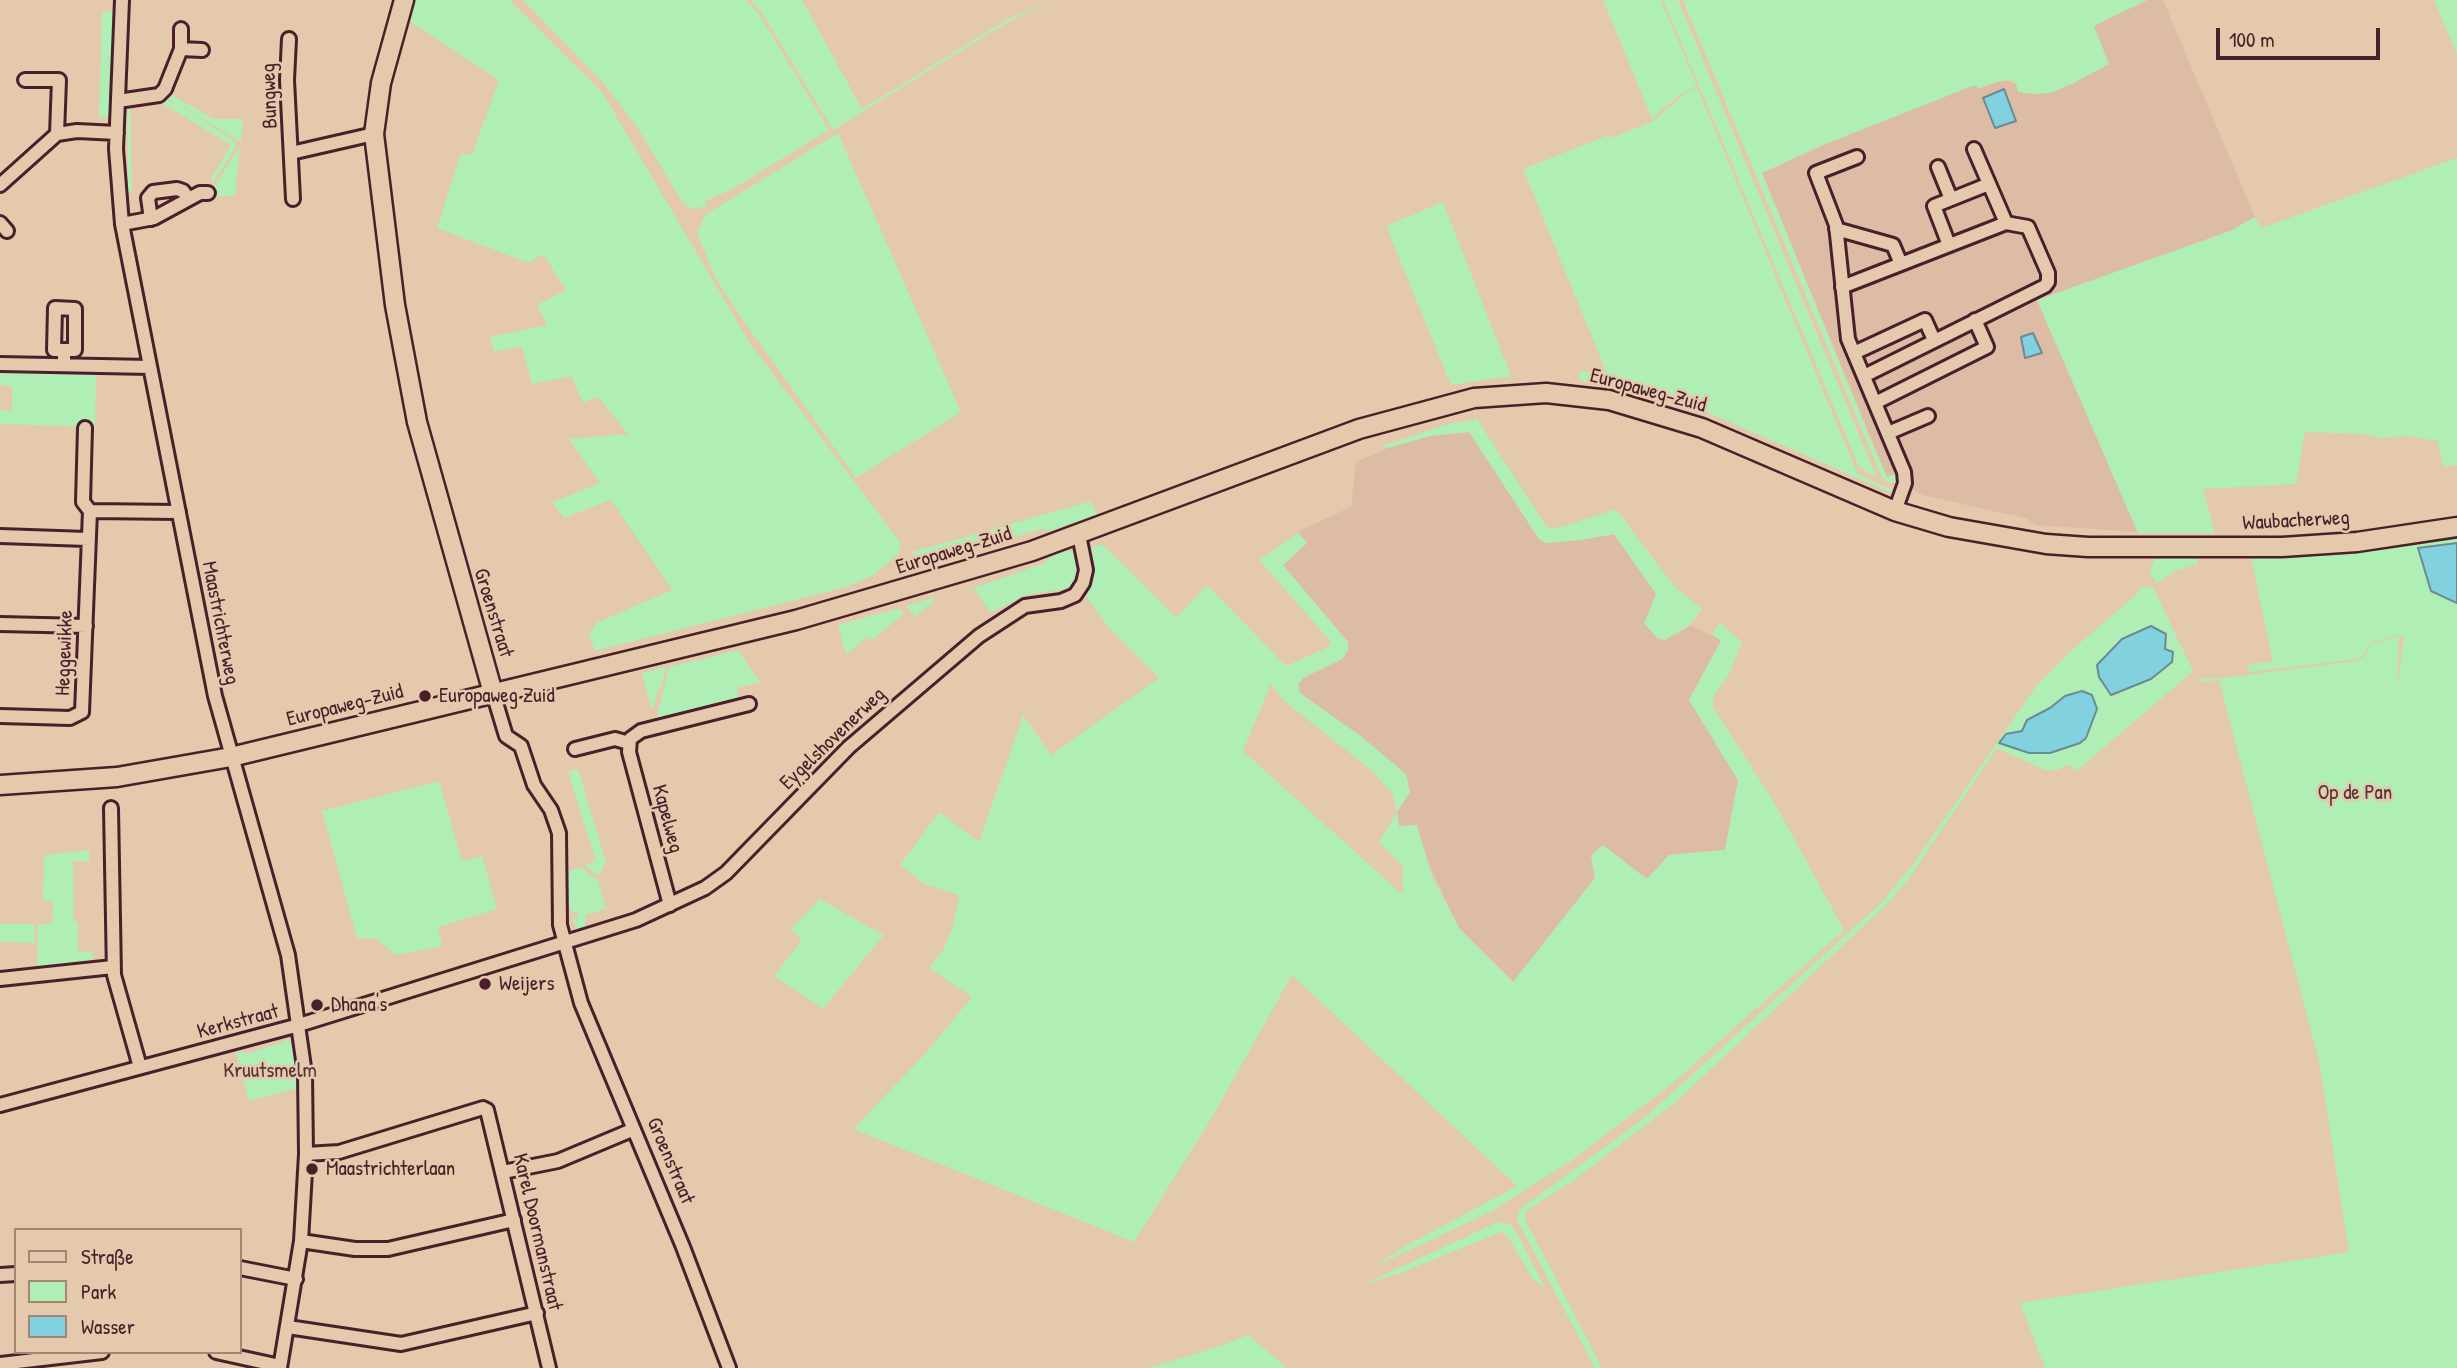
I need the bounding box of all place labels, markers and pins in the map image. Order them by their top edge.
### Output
place label: Europaweg Zuid [439,683,555,709]
marker: Europaweg Zuid [417,688,433,704]
place label: Weijers [499,971,554,997]
marker: Weijers [477,976,493,992]
place label: Dhana's [331,992,387,1018]
marker: Dhana's [309,997,325,1013]
place label: Maastrichterlaan [326,1156,455,1182]
marker: Maastrichterlaan [304,1161,320,1177]

